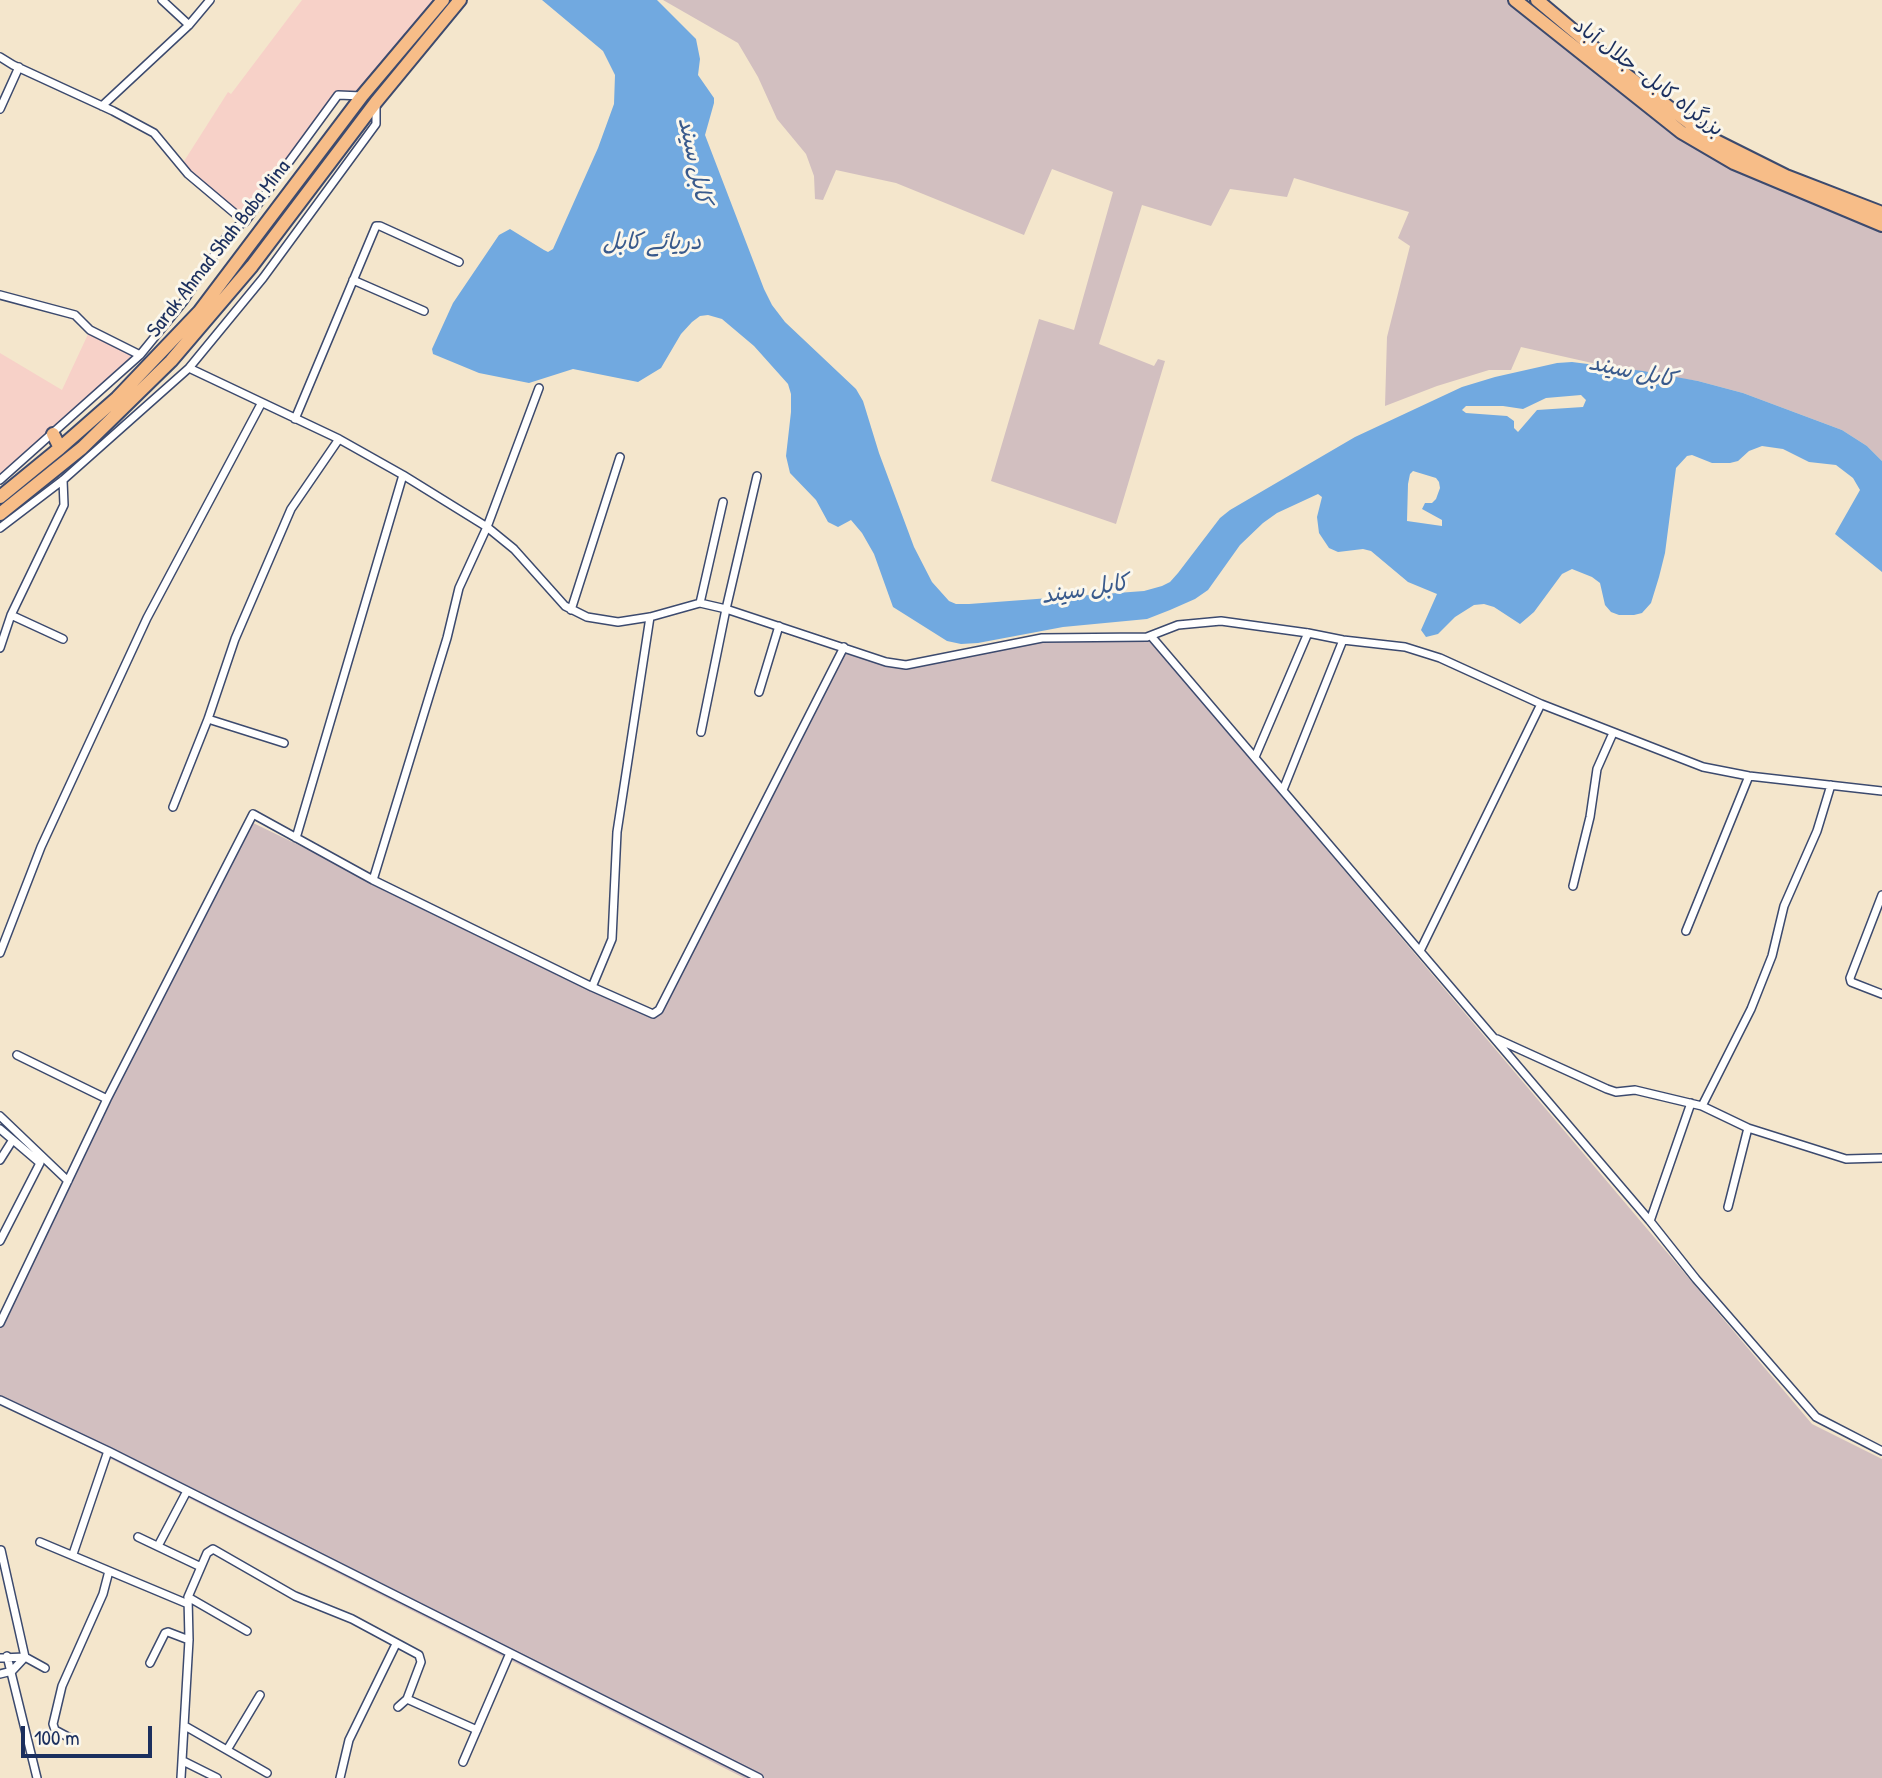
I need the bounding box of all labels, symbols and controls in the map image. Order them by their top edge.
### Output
street label: بزرگراه کابل- جلال آباد [1568,13,1728,143]
water label: کابل سيند [671,115,717,207]
street label: Sarak Ahmad Shah Baba Mina [142,155,296,343]
water label: دریائے کابل [603,229,701,257]
water label: کابل سيند [1586,349,1678,395]
water label: کابل سيند [1039,569,1131,611]
scale bar [24,1712,156,1756]
text: 100 m [34,1723,80,1752]

